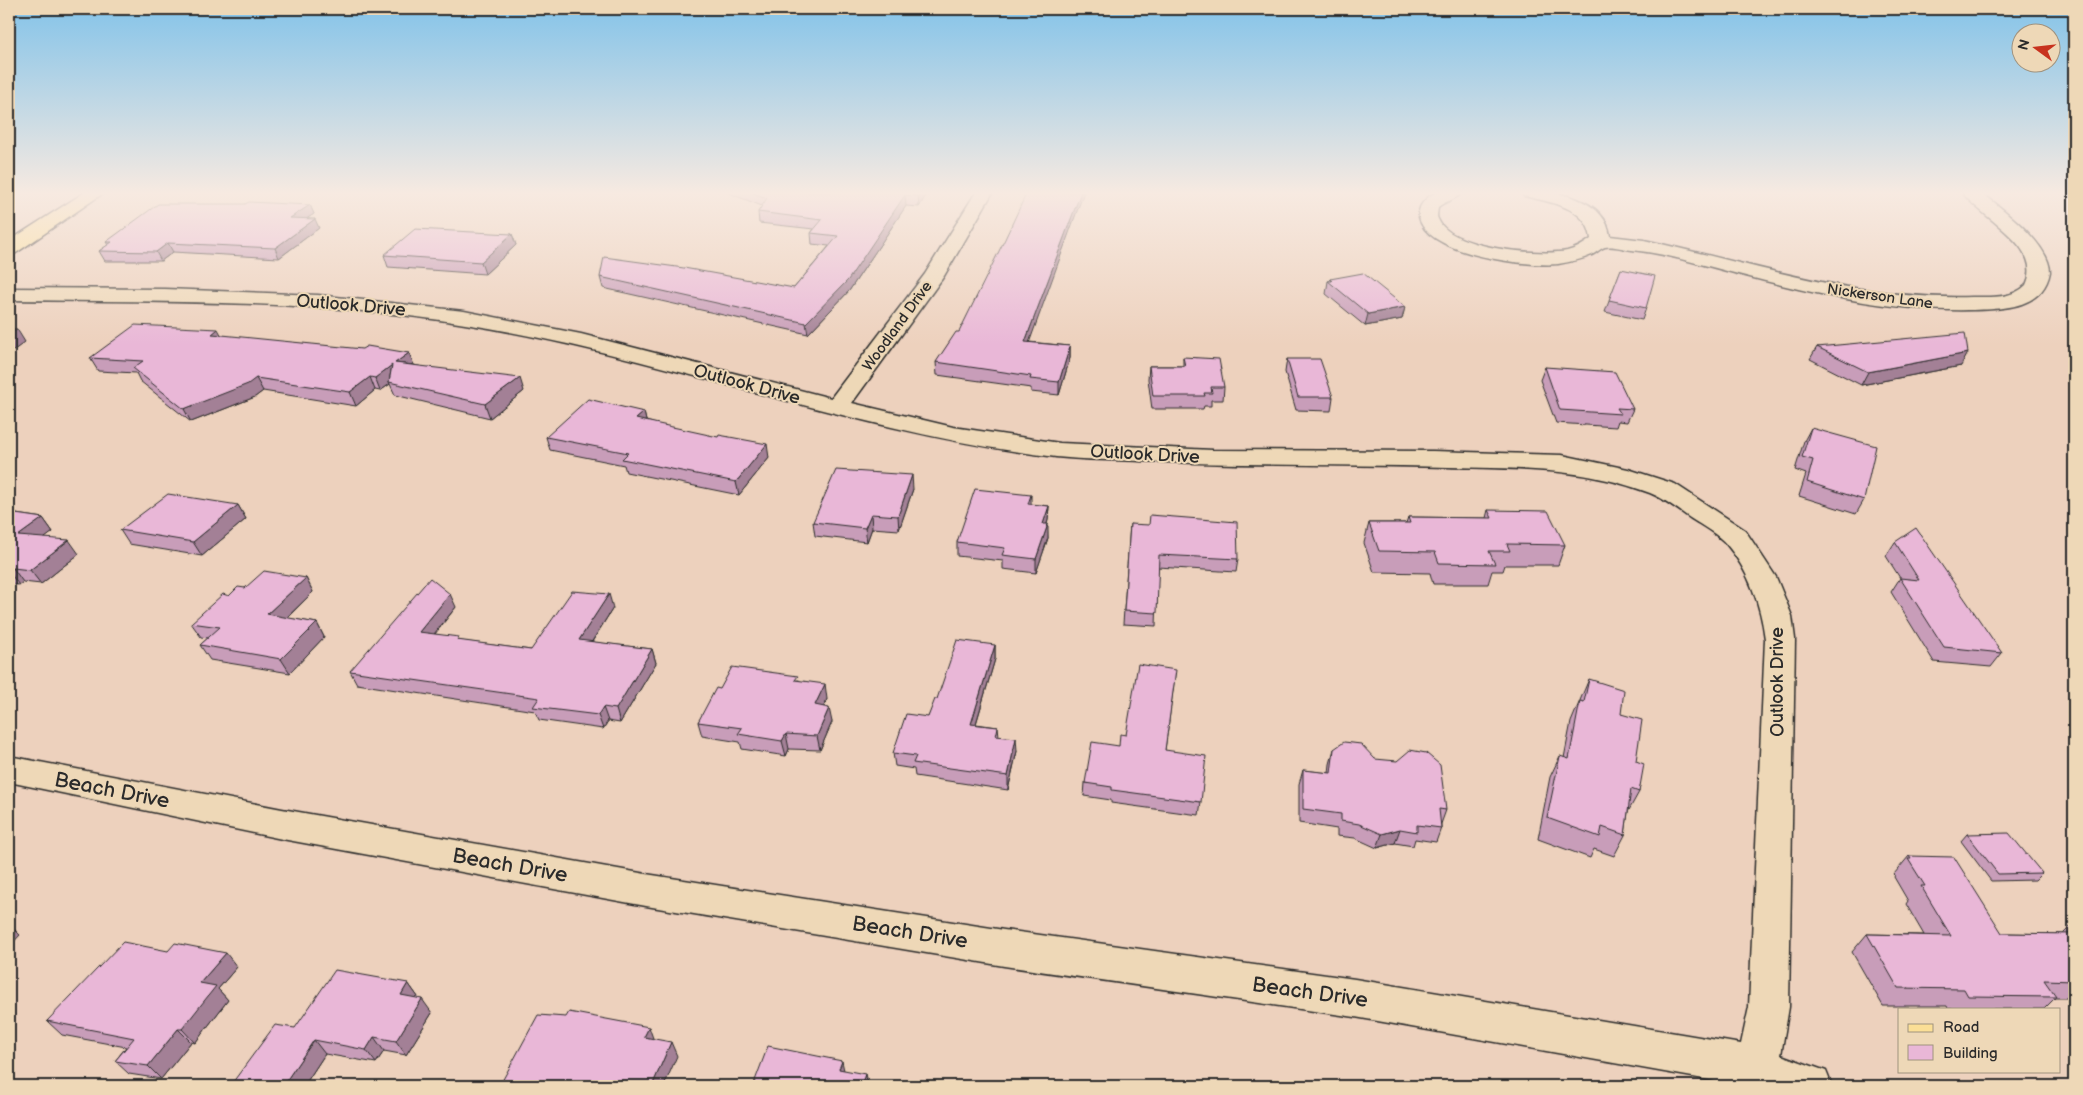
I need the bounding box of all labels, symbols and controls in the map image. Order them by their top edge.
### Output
north arrow [2010,22,2060,72]
text: N [2014,37,2033,52]
street label: Woodland Drive [858,278,936,375]
street label: Nickerson Lane [1826,280,1934,313]
street label: Outlook Drive [295,290,407,321]
street label: Outlook Drive [691,360,803,409]
street label: Outlook Drive [1090,441,1201,468]
street label: Outlook Drive [1767,627,1788,737]
street label: Beach Drive [52,767,172,814]
street label: Beach Drive [450,843,569,888]
street label: Beach Drive [850,911,969,954]
street label: Beach Drive [1250,972,1369,1013]
legend [1898,1008,2060,1072]
text: Road [1943,1018,1979,1037]
text: Building [1943,1044,1998,1063]

